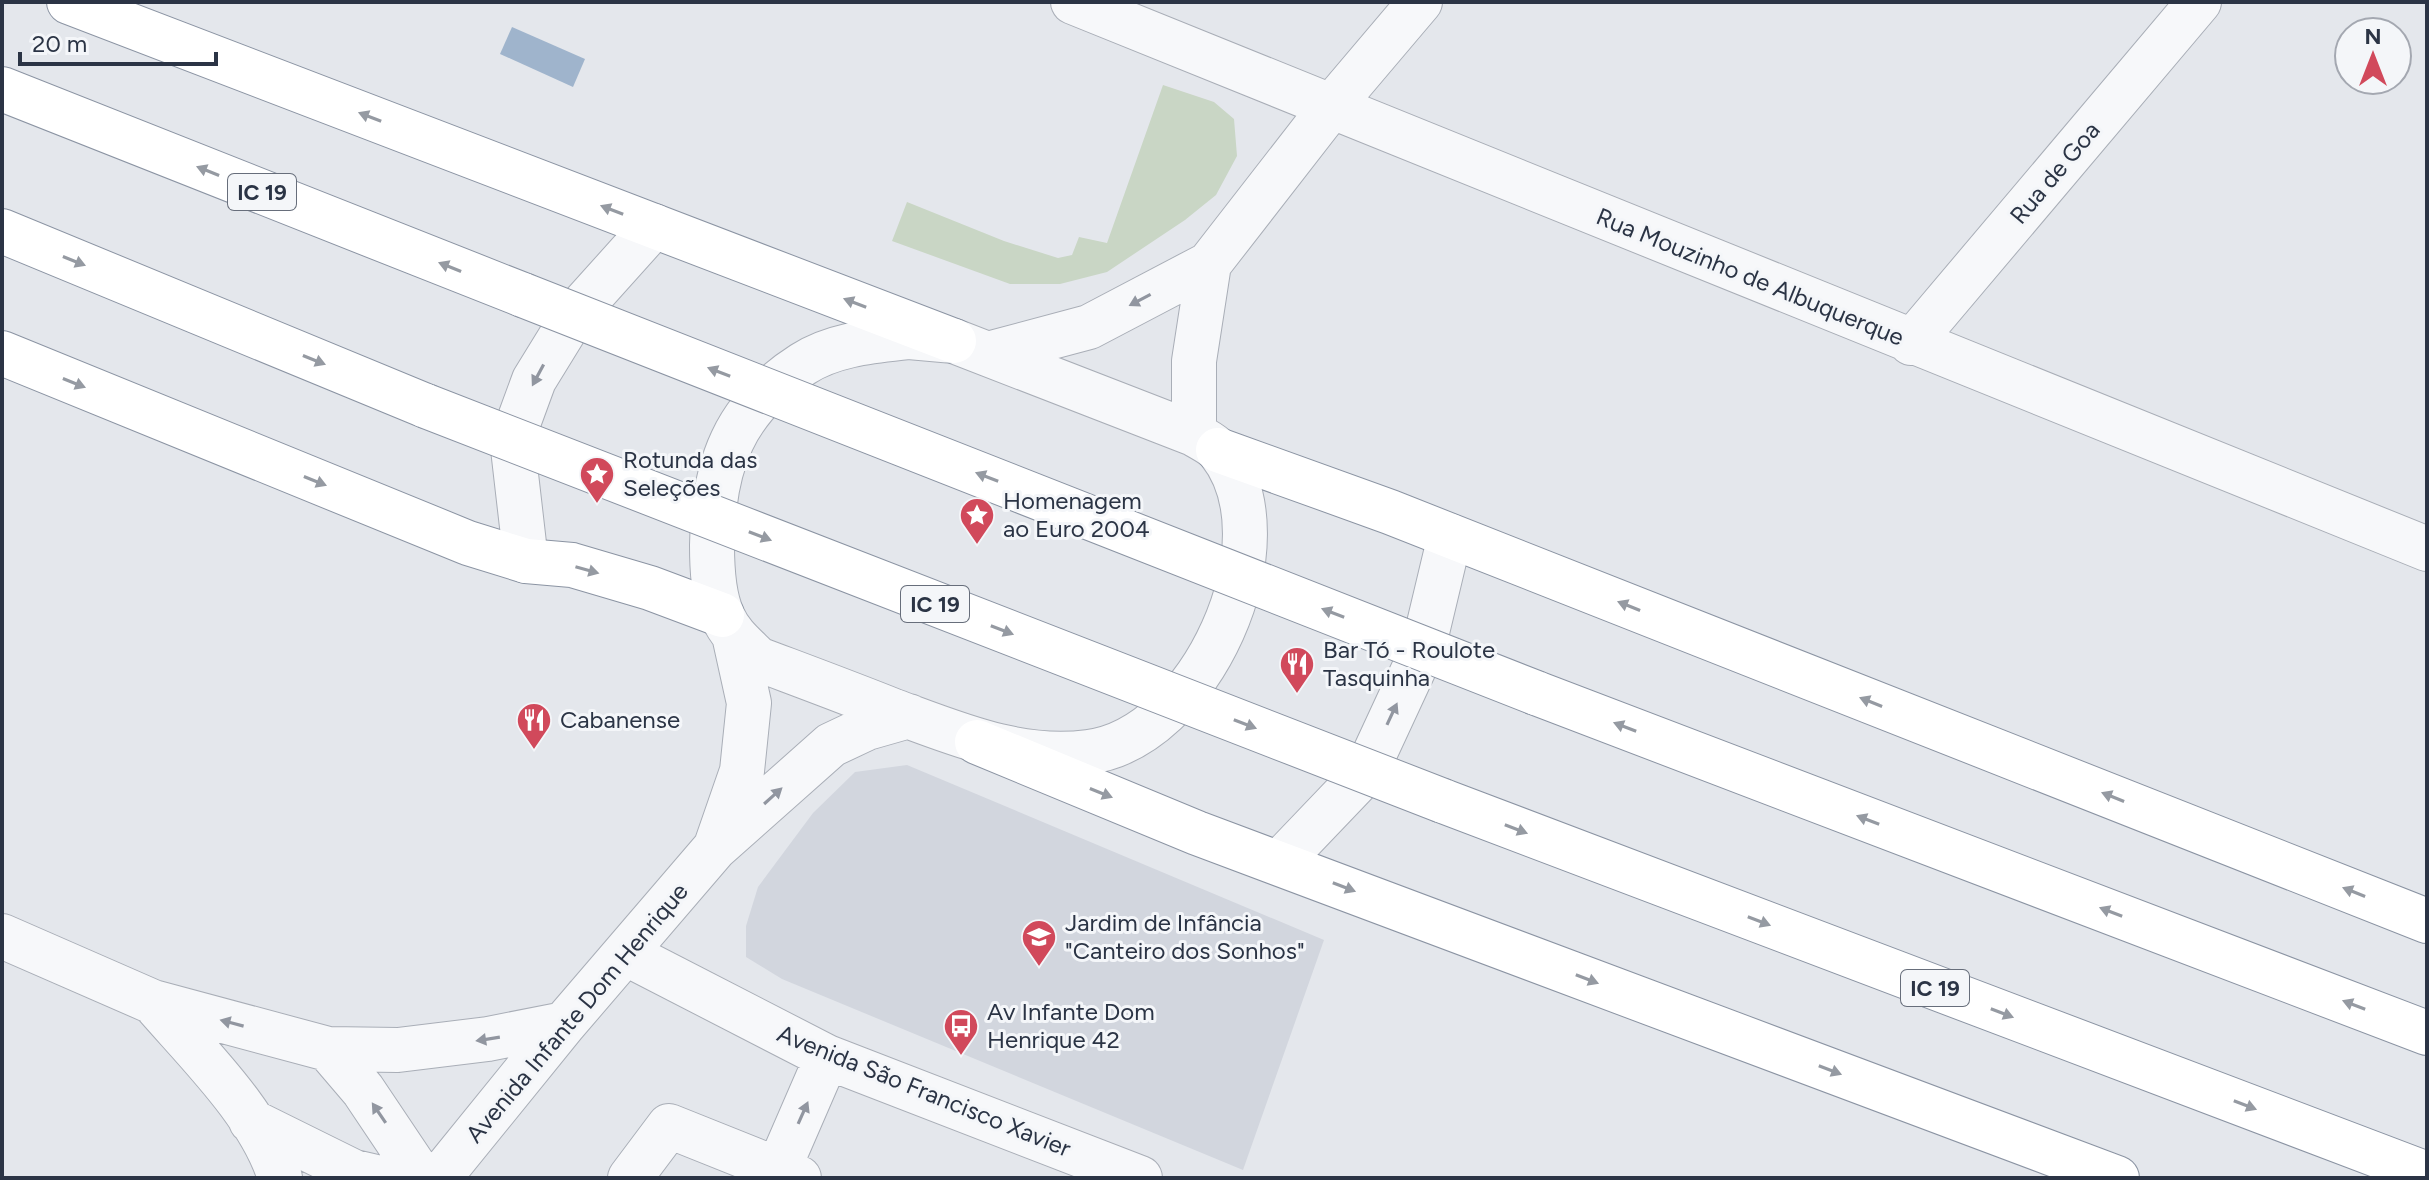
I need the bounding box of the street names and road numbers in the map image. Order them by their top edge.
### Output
street label: Rua de Goa [2004,116,2106,230]
road number: IC 19 [228,174,296,210]
street label: Rua Mouzinho de Albuquerque [1592,201,1908,352]
road number: IC 19 [901,586,969,622]
street label: Avenida Infante Dom Henrique [459,877,694,1148]
road number: IC 19 [1901,970,1969,1006]
street label: Avenida São Francisco Xavier [773,1018,1075,1163]

